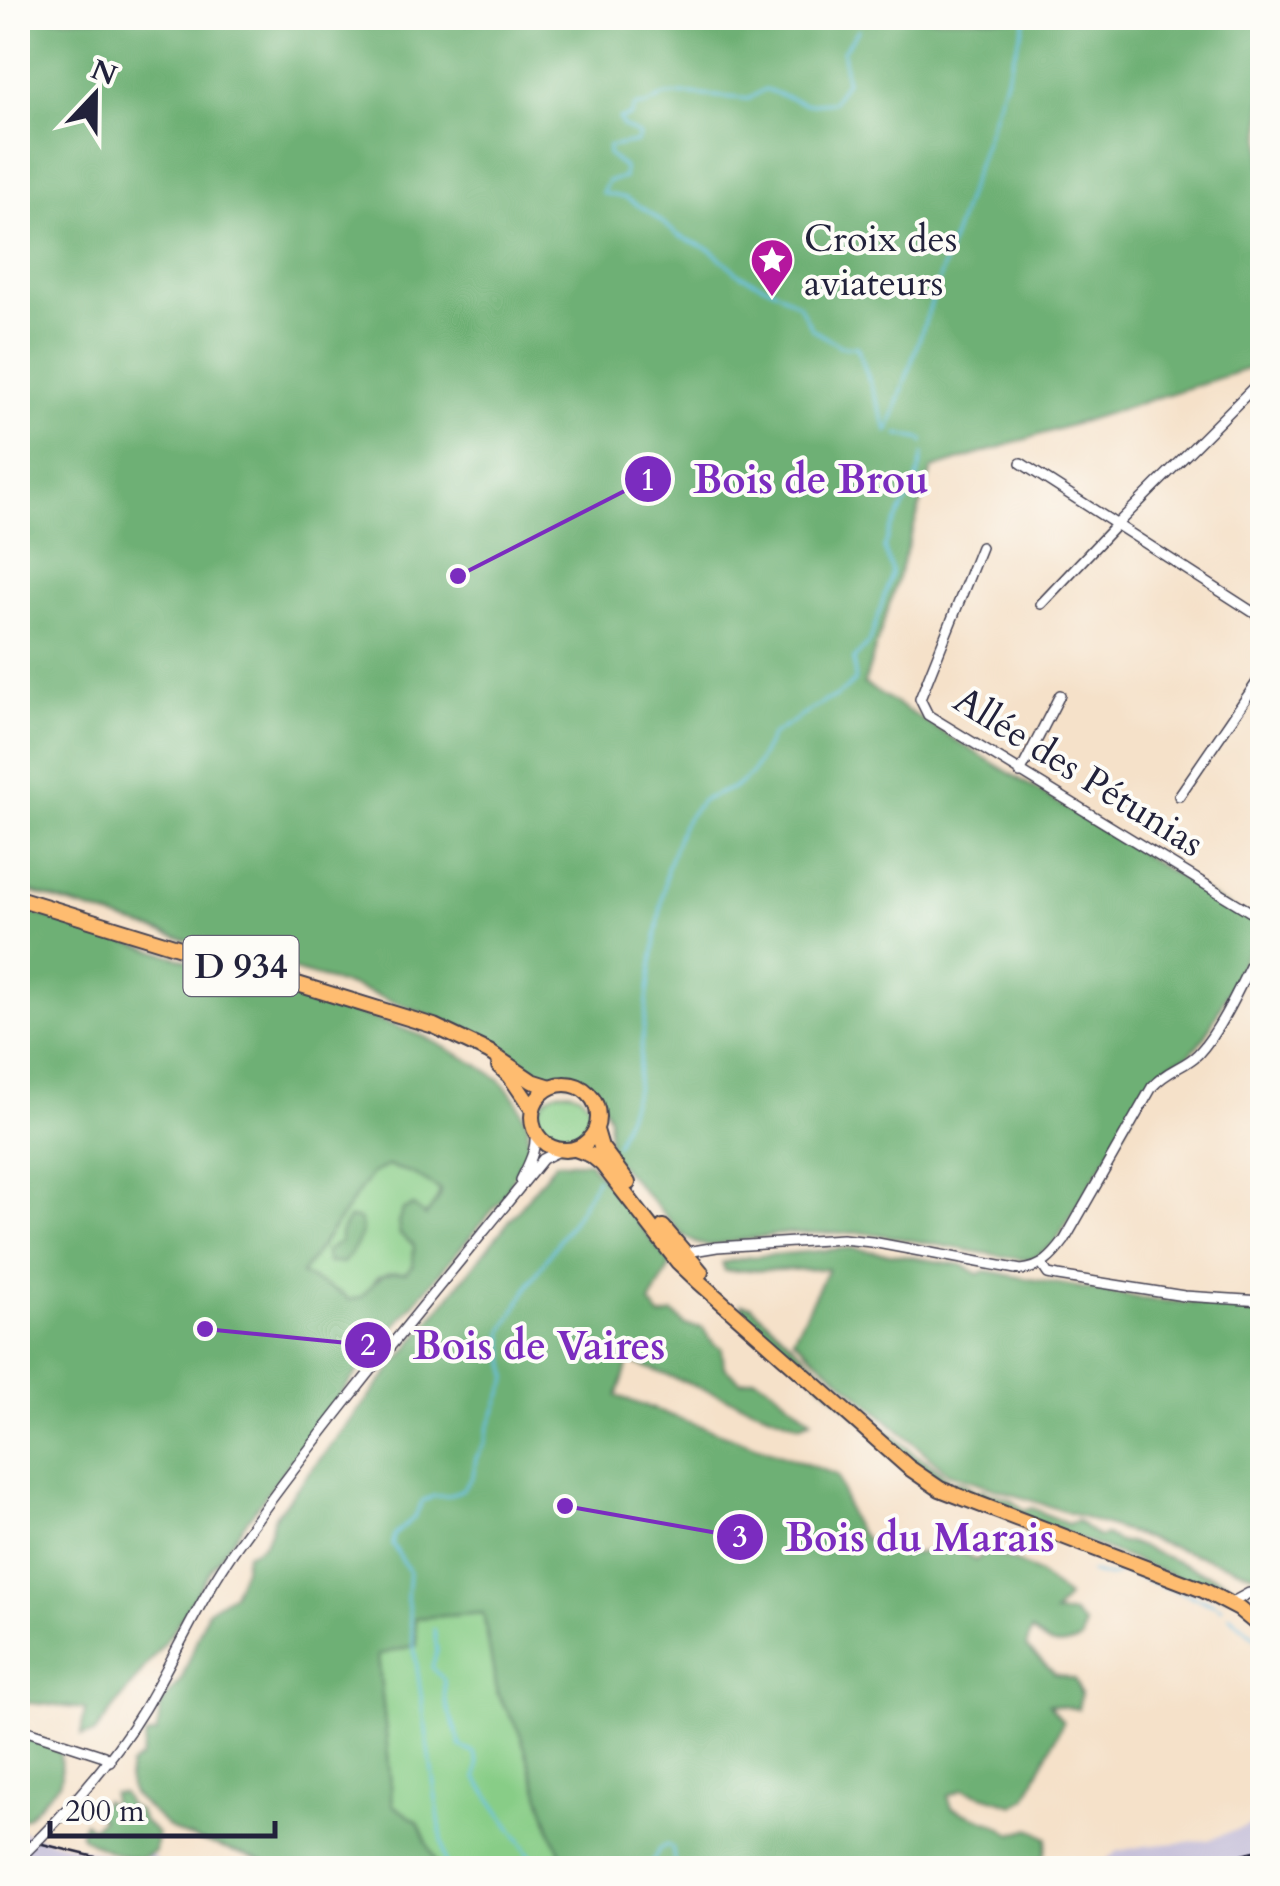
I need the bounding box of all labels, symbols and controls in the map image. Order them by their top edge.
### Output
north arrow [45,45,145,145]
text: N [86,51,122,95]
place label: Croix des aviateurs [804,213,957,309]
place icon: Croix des aviateurs [749,237,795,298]
callout: Bois de Brou [623,444,948,514]
text: Bois de Brou [693,453,929,508]
text: 1 [640,460,656,501]
street label: Allée des Pétunias [944,674,1213,870]
road number: D 934 [184,936,298,996]
callout: Bois de Vaires [343,1310,685,1380]
text: Bois de Vaires [413,1319,665,1374]
text: 2 [360,1325,376,1366]
callout: Bois du Marais [715,1502,1075,1572]
text: Bois du Marais [785,1511,1055,1566]
text: 3 [732,1517,748,1558]
scale bar [50,1776,275,1838]
text: 200 m [65,1791,145,1832]

